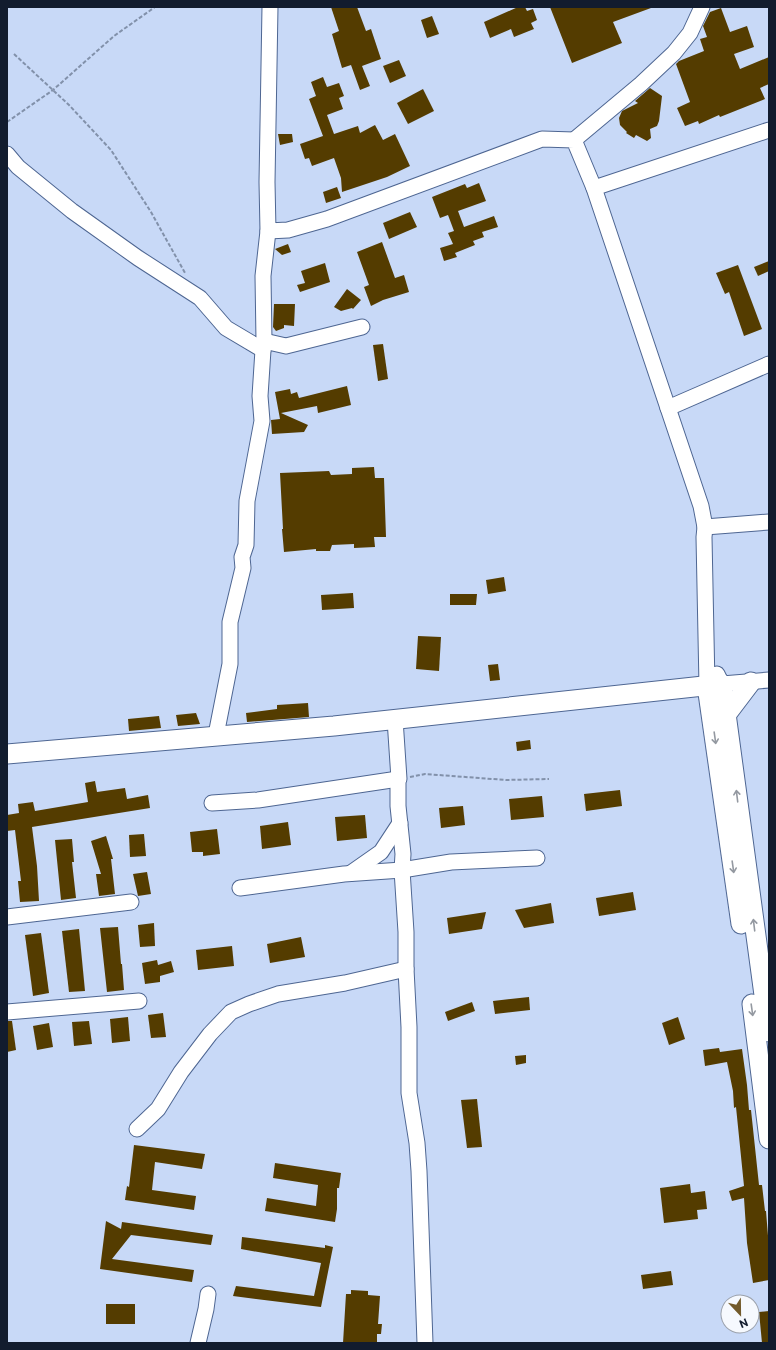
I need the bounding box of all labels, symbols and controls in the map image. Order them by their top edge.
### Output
one-way arrow [711,731,719,744]
one-way arrow [733,790,741,803]
one-way arrow [729,860,737,873]
one-way arrow [750,918,758,931]
one-way arrow [748,1003,756,1016]
north arrow [720,1294,760,1334]
text: N [738,1316,750,1331]

